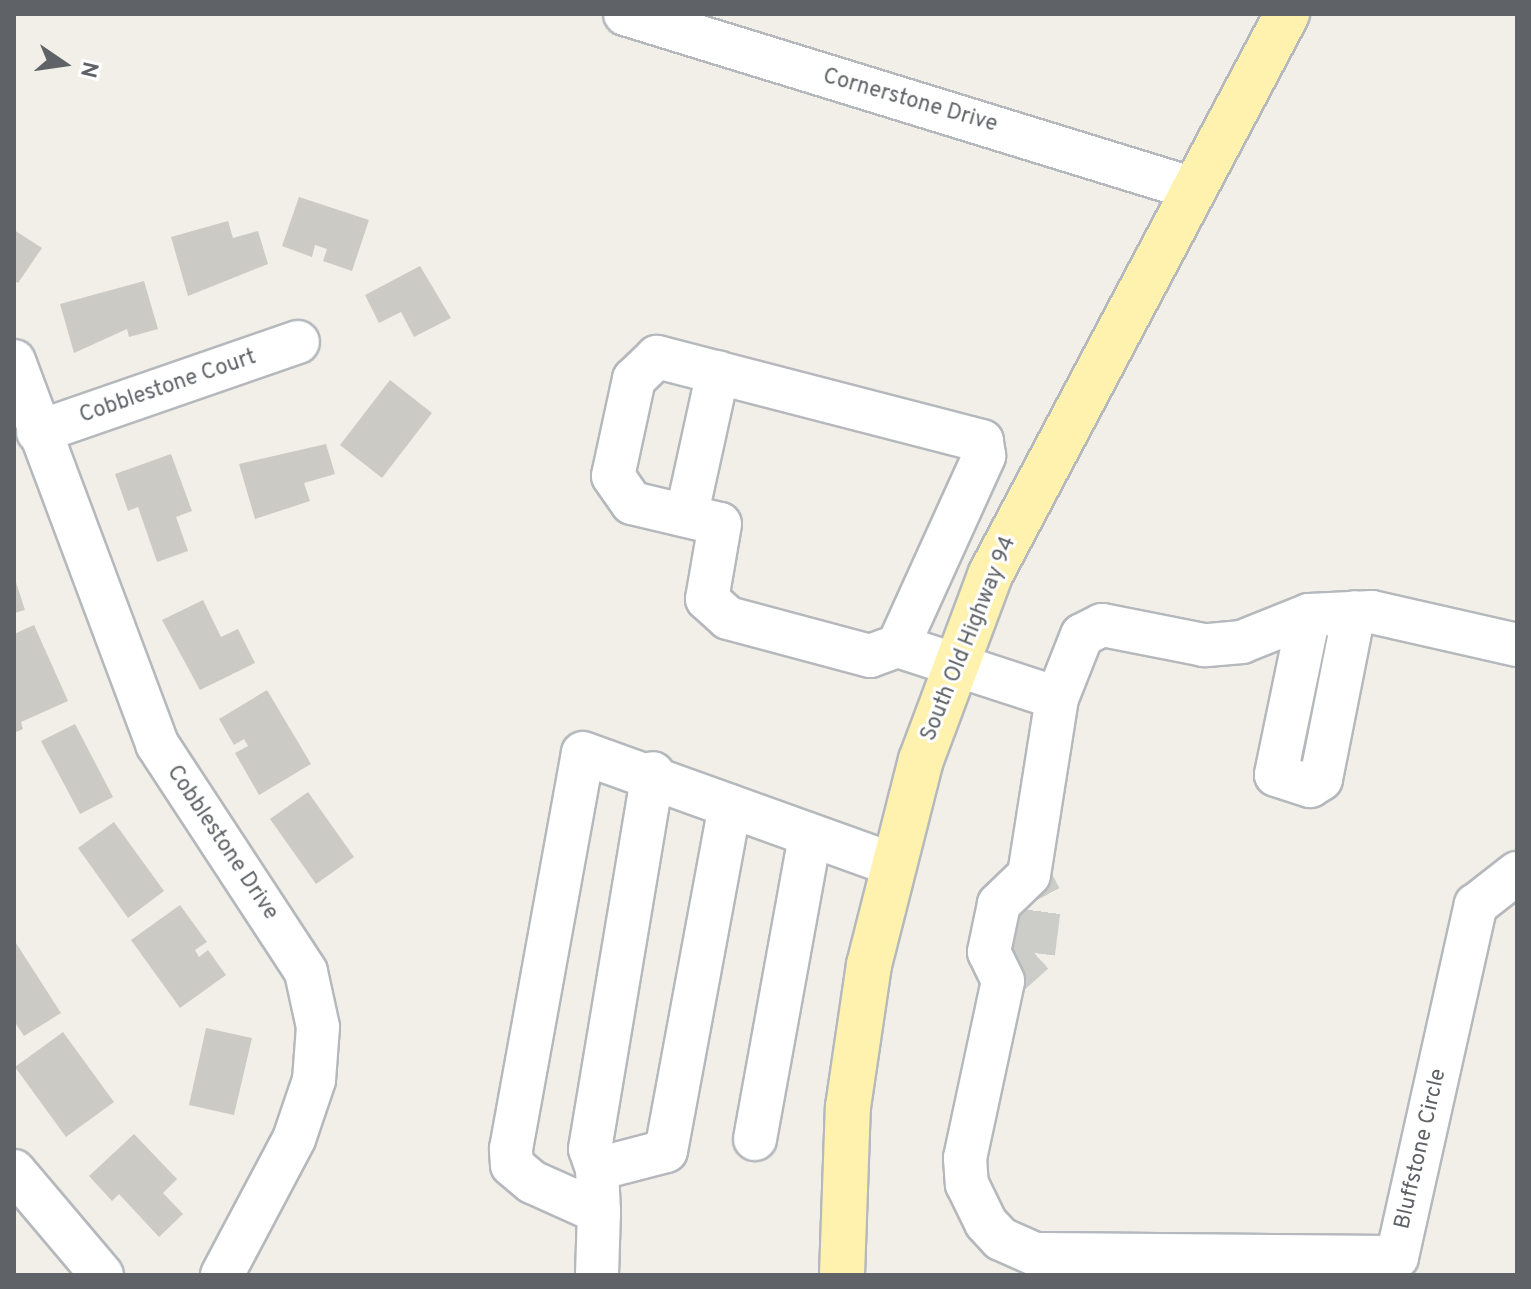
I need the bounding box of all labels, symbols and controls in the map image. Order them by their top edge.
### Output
north arrow [24,24,104,104]
text: N [73,59,103,80]
street label: Cornerstone Drive [820,63,1000,139]
street label: Cobblestone Court [76,344,260,430]
street label: South Old Highway 94 [916,533,1022,745]
street label: Cobblestone Drive [160,761,284,925]
street label: Bluffstone Circle [1390,1066,1452,1232]

